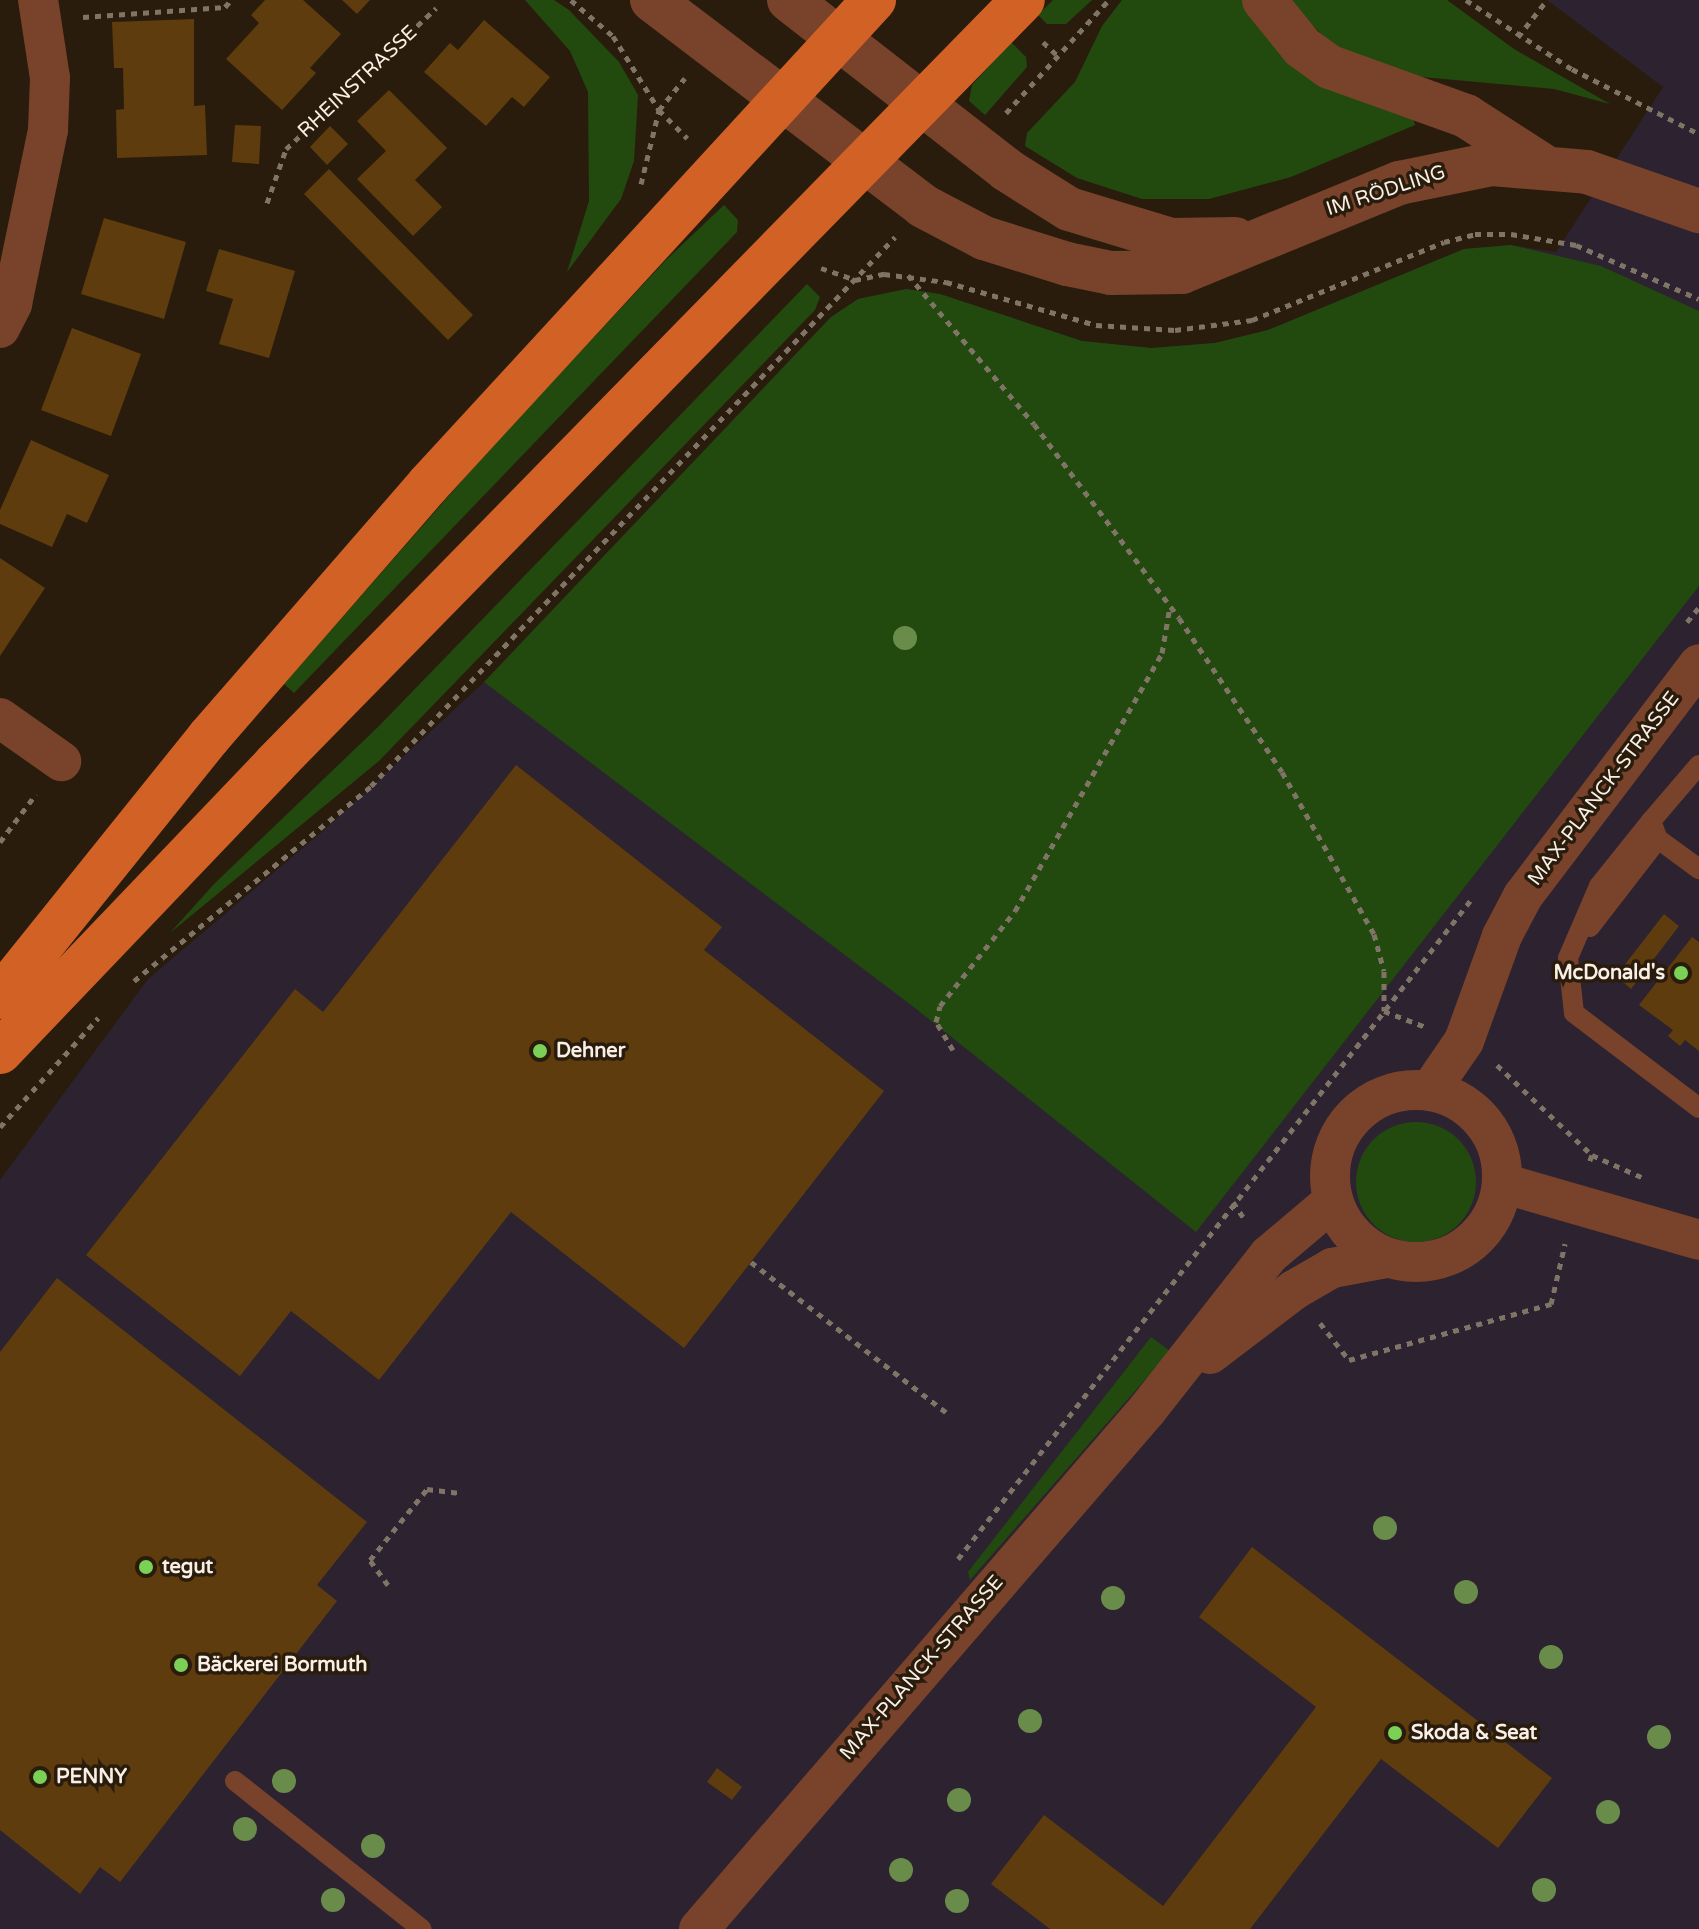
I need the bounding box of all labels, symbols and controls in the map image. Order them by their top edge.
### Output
street label: RHEINSTRASSE [293,21,423,143]
street label: IM RÖDLING [1323,160,1449,222]
street label: MAX-PLANCK-STRASSE [1523,687,1685,891]
place label: McDonald's [1553,961,1665,985]
marker: McDonald's [1672,964,1690,982]
place label: Dehner [556,1039,625,1063]
marker: Dehner [531,1042,549,1060]
place label: tegut [162,1555,213,1579]
marker: tegut [137,1558,155,1576]
street label: MAX-PLANCK-STRASSE [835,1571,1009,1765]
place label: Bäckerei Bormuth [197,1653,368,1677]
marker: Bäckerei Bormuth [172,1656,190,1674]
place label: Skoda & Seat [1411,1721,1537,1745]
marker: Skoda & Seat [1386,1724,1404,1742]
place label: PENNY [56,1765,127,1789]
marker: PENNY [31,1768,49,1786]

